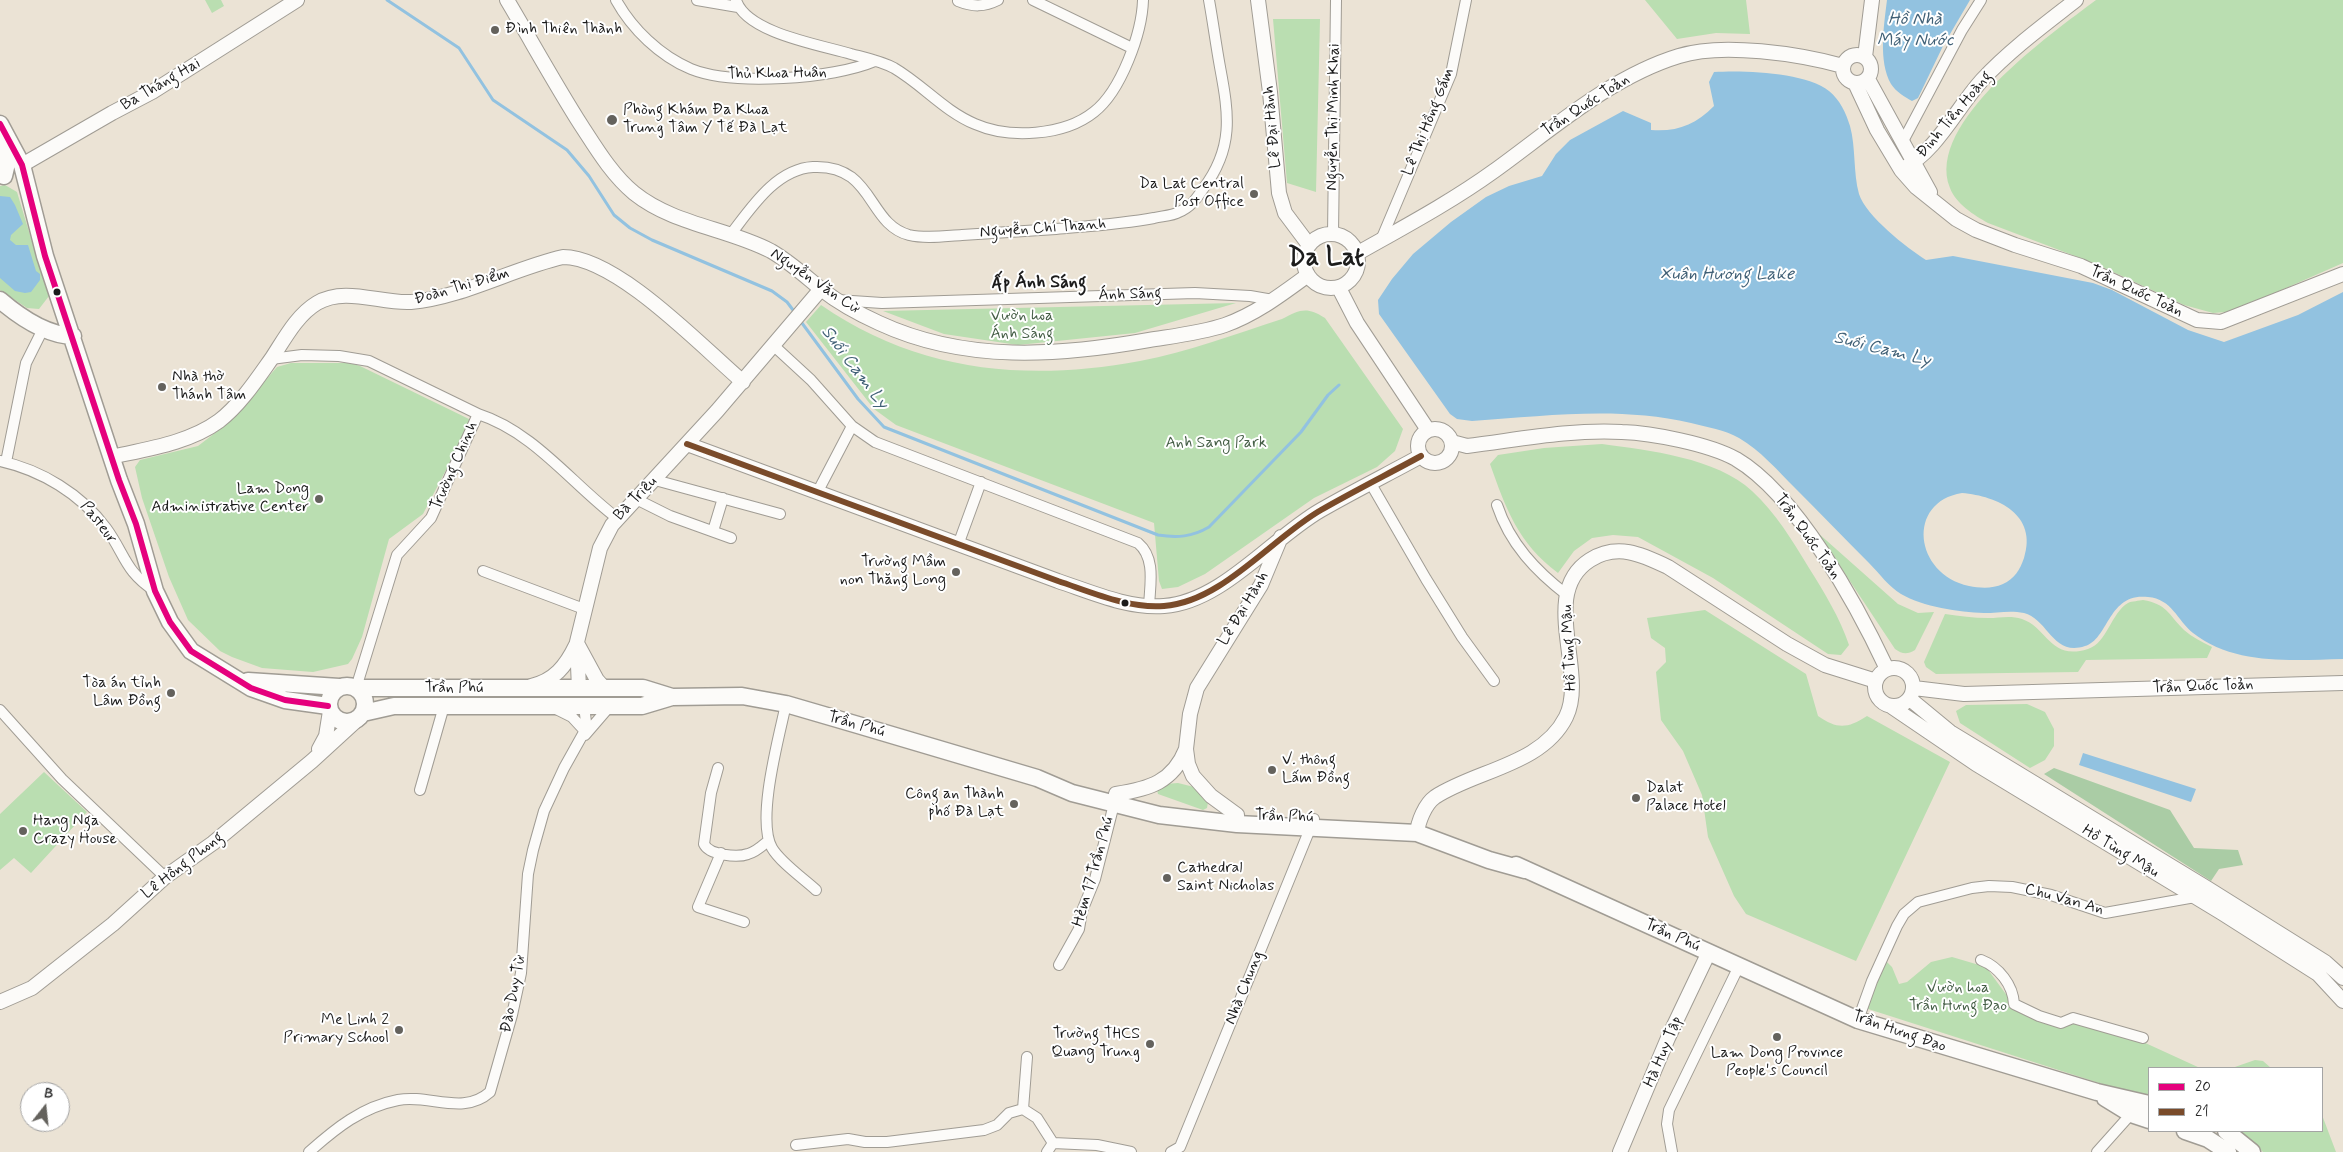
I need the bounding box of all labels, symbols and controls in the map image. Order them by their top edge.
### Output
water label: Hồ Nhà Máy Nước [1877,9,1953,52]
place label: Đình Thiên Thành [505,20,622,40]
marker: Đình Thiên Thành [489,24,501,36]
street label: Nguyễn Thị Minh Khai [1323,43,1345,191]
street label: Ba Tháng Hai [118,54,204,116]
street label: Thủ Khoa Huân [727,64,827,84]
street label: Lê Thị Hồng Gấm [1399,65,1459,179]
street label: Đinh Tiên Hoàng [1913,68,1997,162]
street label: Trần Quốc Toản [1538,70,1634,142]
street label: Lê Đại Hành [1260,85,1286,169]
place label: Phòng Khám Đa Khoa Trung Tâm Y Tế Đà Lạt [623,101,787,139]
marker: Phòng Khám Đa Khoa Trung Tâm Y Tế Đà Lạt [605,113,619,127]
place label: Da Lat Central Post Office [1139,175,1244,213]
marker: Da Lat Central Post Office [1248,188,1260,200]
street label: Nguyễn Chí Thanh [979,215,1107,243]
district label: Da Lat [1288,244,1364,276]
street label: Nguyễn Văn Cừ [766,245,864,319]
street label: Trần Quốc Toản [2086,262,2186,322]
street label: Đoàn Thị Điểm [412,264,512,310]
water label: Xuân Hương Lake [1660,264,1794,286]
district label: Ấp Ánh Sáng [992,272,1086,294]
street label: Ánh Sáng [1098,284,1162,306]
unlabelled marker [52,287,62,297]
park label: Vườn hoa Ánh Sáng [990,307,1054,345]
water label: Suối Cam Ly [816,322,892,414]
water label: Suối Cam Ly [1832,328,1932,372]
place label: Nhà thờ Thánh Tâm [172,368,246,406]
marker: Nhà thờ Thánh Tâm [156,381,168,393]
street label: Trường Chinh [427,419,483,513]
park label: Anh Sang Park [1165,434,1267,454]
street label: Bà Triệu [610,473,662,525]
place label: Lam Dong Administrative Center [151,480,309,518]
street label: Trần Quốc Toản [1769,490,1845,584]
marker: Lam Dong Administrative Center [313,493,325,505]
street label: Pasteur [75,498,121,548]
place label: Trường Mầm non Thăng Long [840,553,946,591]
marker: Trường Mầm non Thăng Long [950,566,962,578]
street label: Lê Đại Hành [1214,569,1274,649]
unlabelled marker [1120,598,1130,608]
street label: Hồ Tùng Mậu [1558,604,1582,692]
place label: Tòa án tỉnh Lâm Đồng [82,674,161,712]
street label: Trần Quốc Toản [2152,676,2254,698]
street label: Trần Phú [425,679,483,699]
marker: Tòa án tỉnh Lâm Đồng [165,687,177,699]
street label: Trần Phú [825,708,887,742]
place label: V. thông Lấm Đồng [1282,751,1350,789]
marker: V. thông Lấm Đồng [1266,764,1278,776]
place label: Dalat Palace Hotel [1646,779,1726,817]
place label: Công an Thành phố Đà Lạt [905,785,1004,823]
marker: Dalat Palace Hotel [1630,792,1642,804]
marker: Công an Thành phố Đà Lạt [1008,798,1020,810]
street label: Trần Phú [1254,806,1314,828]
place label: Hang Nga Crazy House [33,812,117,850]
street label: Hẻm 17 Trần Phú [1069,815,1119,929]
street label: Hồ Tùng Mậu [2078,822,2162,882]
marker: Hang Nga Crazy House [17,825,29,837]
street label: Lê Hồng Phong [138,828,228,904]
place label: Cathedral Saint Nicholas [1177,859,1274,897]
marker: Cathedral Saint Nicholas [1161,872,1173,884]
street label: Chu Van An [2022,880,2106,920]
street label: Trần Phú [1641,915,1703,957]
street label: Nhà Chung [1222,948,1268,1028]
street label: Đào Duy Từ [497,953,531,1035]
park label: Vườn hoa Trần Hưng Đạo [1909,979,2007,1017]
street label: Trần Hưng Đạo [1849,1007,1949,1057]
place label: Me Linh 2 Primary School [283,1011,389,1049]
street label: Hà Huy Tập [1640,1014,1688,1090]
marker: Me Linh 2 Primary School [393,1024,405,1036]
place label: Trường THCS Quang Trung [1051,1025,1140,1063]
marker: Lam Dong Province People's Council [1771,1031,1783,1043]
marker: Trường THCS Quang Trung [1144,1038,1156,1050]
place label: Lam Dong Province People's Council [1711,1044,1843,1082]
legend [2148,1067,2323,1132]
text: 20 [2195,1077,2211,1097]
north arrow [20,1082,70,1132]
text: B [42,1084,56,1103]
text: 21 [2195,1102,2209,1122]

